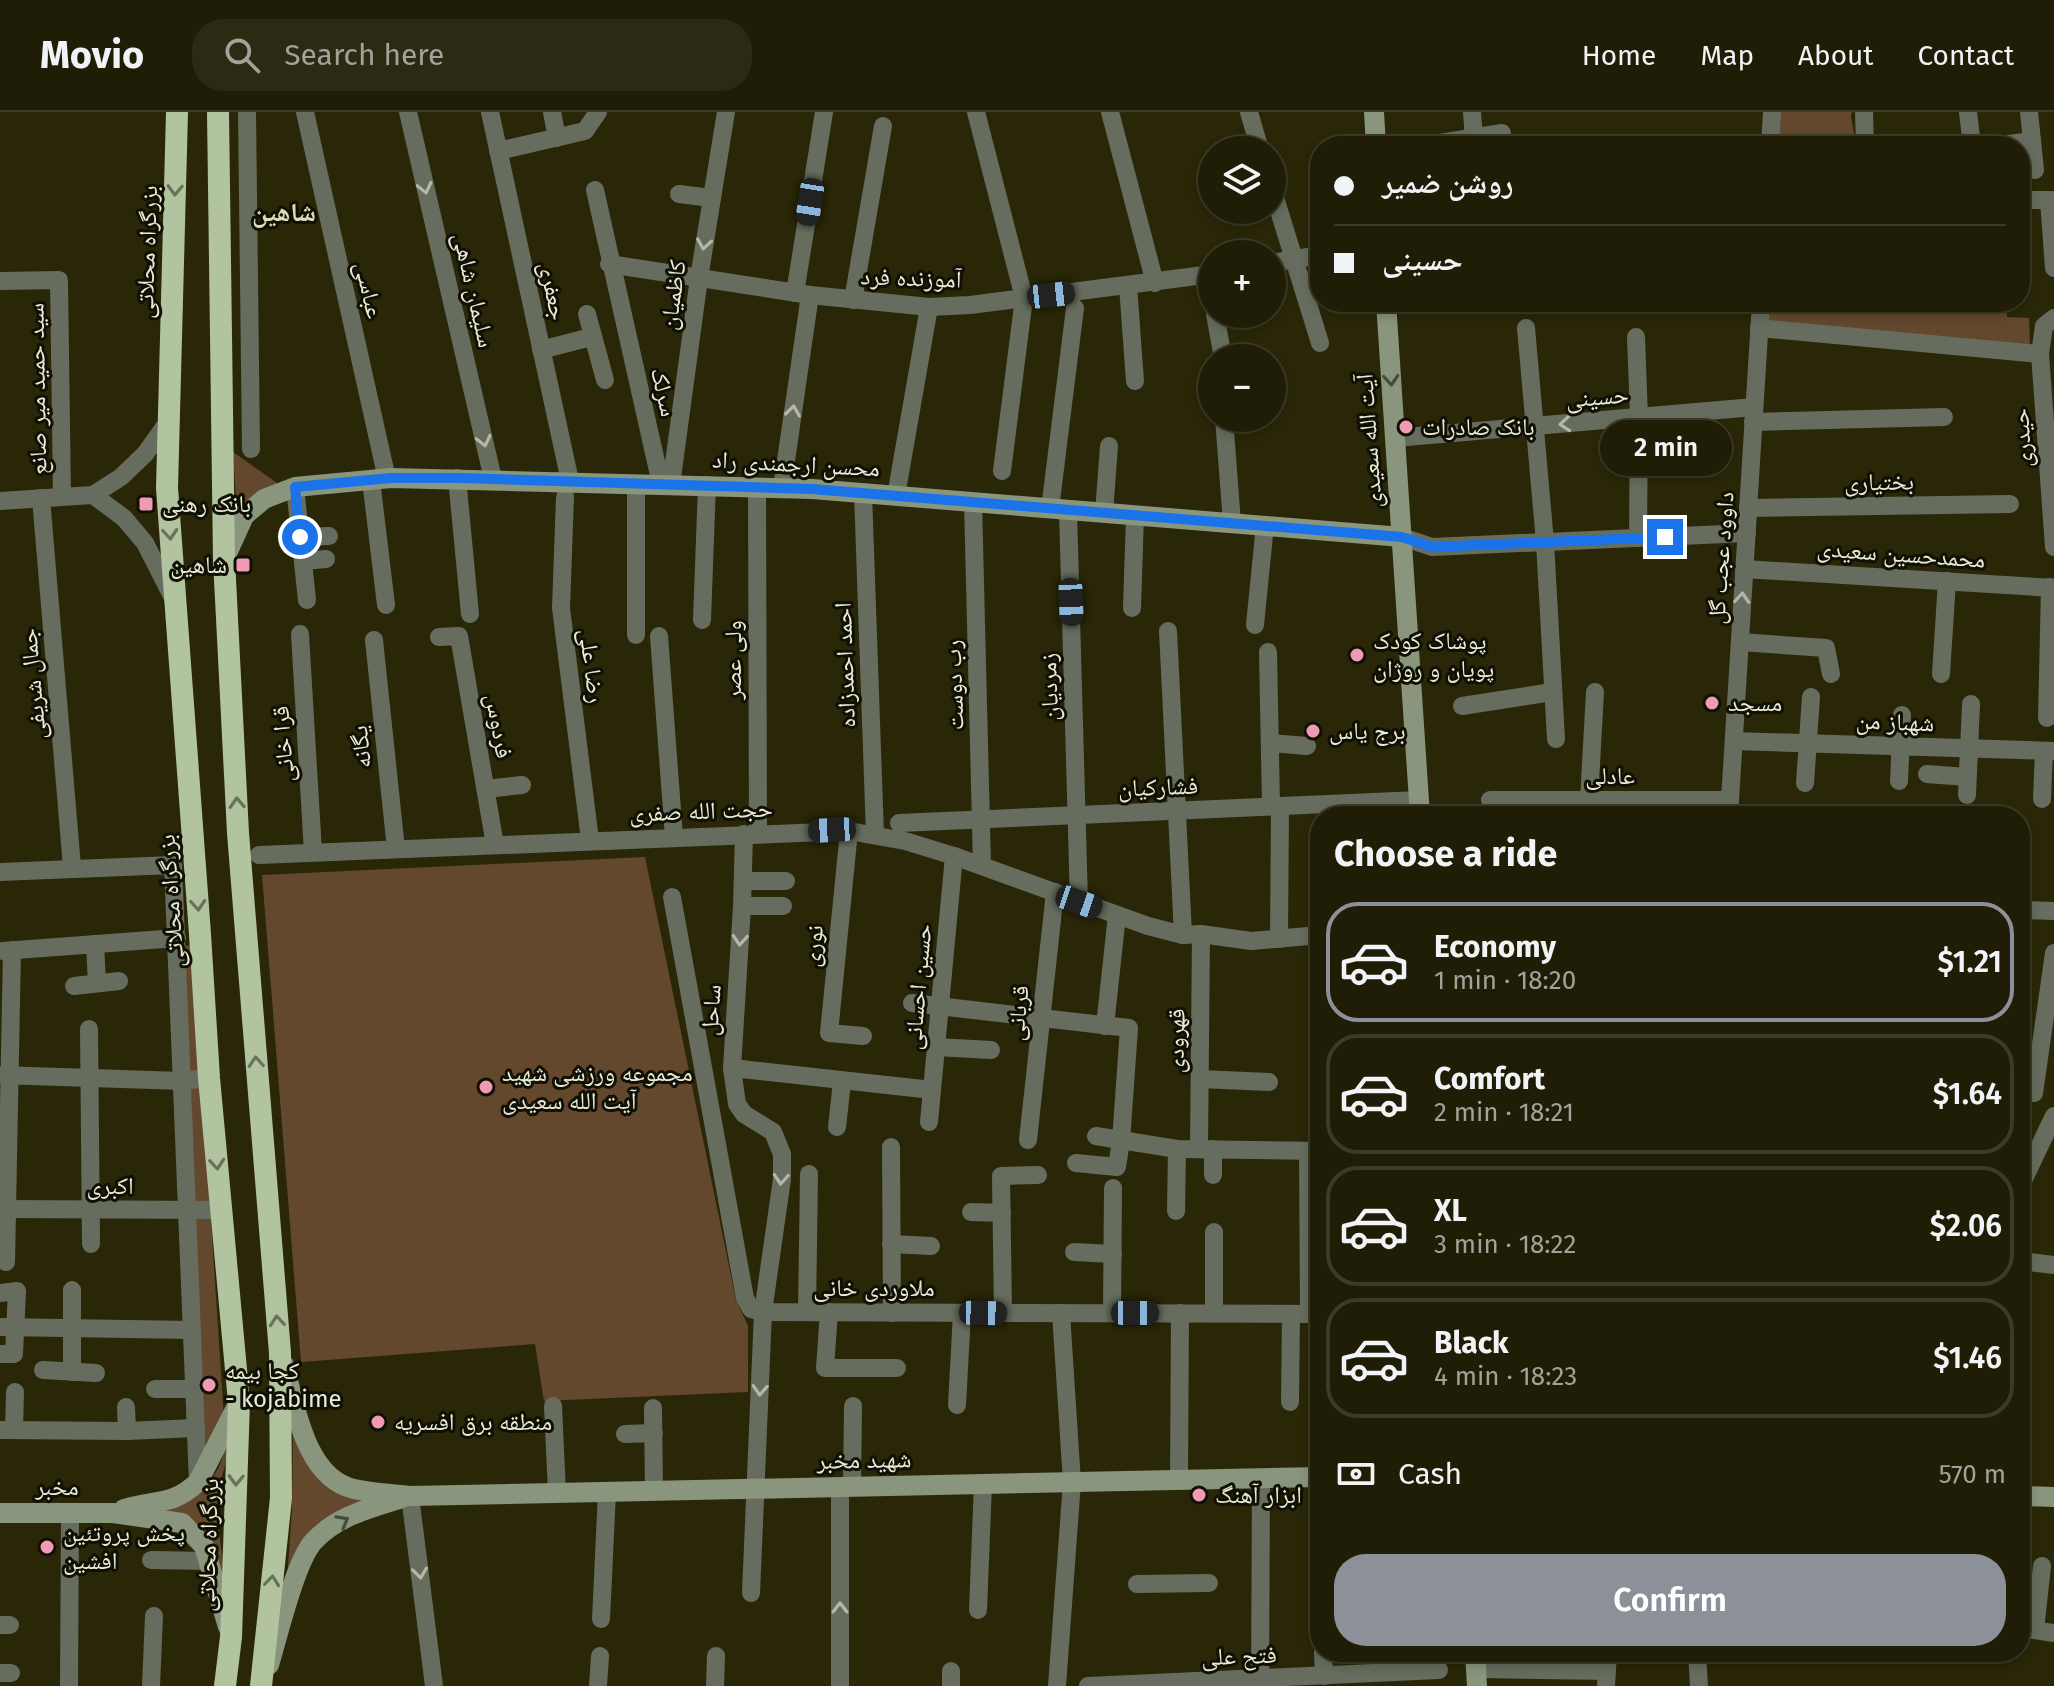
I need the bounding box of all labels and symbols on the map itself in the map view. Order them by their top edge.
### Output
car [794,176,826,228]
one-way arrow [416,181,433,194]
one-way arrow [166,184,183,197]
street label: بزرگراه محلاتی [131,185,163,319]
district label: شاهین [252,197,316,228]
street label: سلیمان شاهی [447,230,501,350]
one-way arrow [696,237,713,251]
street label: کاظمیان [654,258,692,332]
street label: عباسی [349,259,389,321]
street label: جعفری [533,259,573,323]
street label: آموزنده فرد [860,262,963,294]
car [1026,281,1076,309]
street label: سید حمید میر صانع [21,303,54,475]
street label: سرلک [645,365,683,419]
street label: آیت الله سعیدی [1350,372,1388,509]
one-way arrow [1383,374,1400,387]
street label: حسینی [1564,380,1630,414]
one-way arrow [784,404,801,418]
street label: حیدری [2006,407,2038,469]
place label: بانک صادرات [1422,413,1535,441]
one-way arrow [1558,415,1571,432]
marker: بانک صادرات [1397,418,1415,436]
callout: 2 min [1599,421,1731,477]
one-way arrow [475,434,492,448]
street label: محسن ارجمندی راد [711,446,881,482]
street label: بختیاری [1844,467,1914,497]
place label: بانک رهنی [162,490,251,518]
street label: داوود عجب گل [1702,491,1740,625]
marker: بانک رهنی [137,495,155,513]
route start [282,519,318,555]
route end [1647,519,1683,555]
one-way arrow [161,528,178,541]
street label: محمدحسین سعیدی [1816,534,1986,574]
place label: شاهین [170,551,227,579]
marker: شاهین [234,556,252,574]
car [1058,578,1084,626]
one-way arrow [1734,591,1751,604]
street label: احمد احمدزاده [829,602,861,728]
street label: ولی عصر [719,620,747,701]
street label: جمال شریفی [14,627,52,741]
street label: رضا علی [574,627,610,705]
place label: پوشاک کودک پویان و روژان [1373,627,1494,683]
street label: رب دوست [938,639,970,731]
marker: پوشاک کودک پویان و روژان [1348,646,1366,664]
street label: زمردیان [1034,652,1064,722]
place label: مسجد [1728,689,1782,717]
street label: فردوس [480,691,518,761]
marker: مسجد [1703,694,1721,712]
street label: قرا خانی [266,705,300,783]
street label: شهباز من [1855,707,1935,737]
place label: برج یاس [1329,717,1406,746]
marker: برج یاس [1304,722,1322,740]
street label: یگانه [345,724,377,770]
street label: عادلی [1585,762,1635,790]
street label: فشارکیان [1117,772,1199,802]
street label: حجت الله صفری [629,794,773,828]
one-way arrow [228,796,245,809]
car [807,817,857,843]
street label: بزرگراه محلاتی [152,833,190,969]
car [1052,883,1106,921]
one-way arrow [189,899,206,912]
street label: حسین احسانی [899,923,937,1051]
street label: نوری [797,924,829,968]
one-way arrow [732,934,749,947]
street label: ساحل [695,983,727,1037]
street label: قربانی [1001,984,1035,1042]
street label: قهرودی [1161,1008,1191,1074]
one-way arrow [248,1055,265,1068]
place label: مجموعه ورزشی شهید آیت‌ الله سعیدی [502,1059,693,1115]
marker: مجموعه ورزشی شهید آیت‌ الله سعیدی [477,1078,495,1096]
one-way arrow [208,1158,225,1171]
street label: اکبری [86,1172,134,1200]
one-way arrow [773,1173,790,1186]
street label: ملاوردی خانی [813,1274,935,1302]
car [959,1301,1007,1325]
car [1111,1301,1159,1325]
one-way arrow [269,1314,286,1327]
place label: کجا بیمه - kojabime [225,1357,342,1413]
marker: کجا بیمه - kojabime [200,1376,218,1394]
one-way arrow [751,1384,768,1397]
place label: منطقه برق افسریه [394,1408,552,1436]
marker: منطقه برق افسریه [369,1413,387,1431]
street label: شهید مخبر [815,1445,912,1475]
street label: مخبر [34,1473,79,1501]
one-way arrow [228,1474,245,1487]
street label: بزرگراه محلاتی [192,1478,224,1612]
place label: ابزار آهنگ [1215,1481,1302,1509]
marker: ابزار آهنگ [1190,1486,1208,1504]
one-way arrow [334,1515,348,1531]
place label: پخش پروتئین افشین [63,1519,185,1575]
marker: پخش پروتئین افشین [38,1538,56,1556]
one-way arrow [411,1566,428,1580]
one-way arrow [264,1574,281,1587]
one-way arrow [831,1601,849,1614]
street label: فتح علی [1201,1641,1277,1672]

